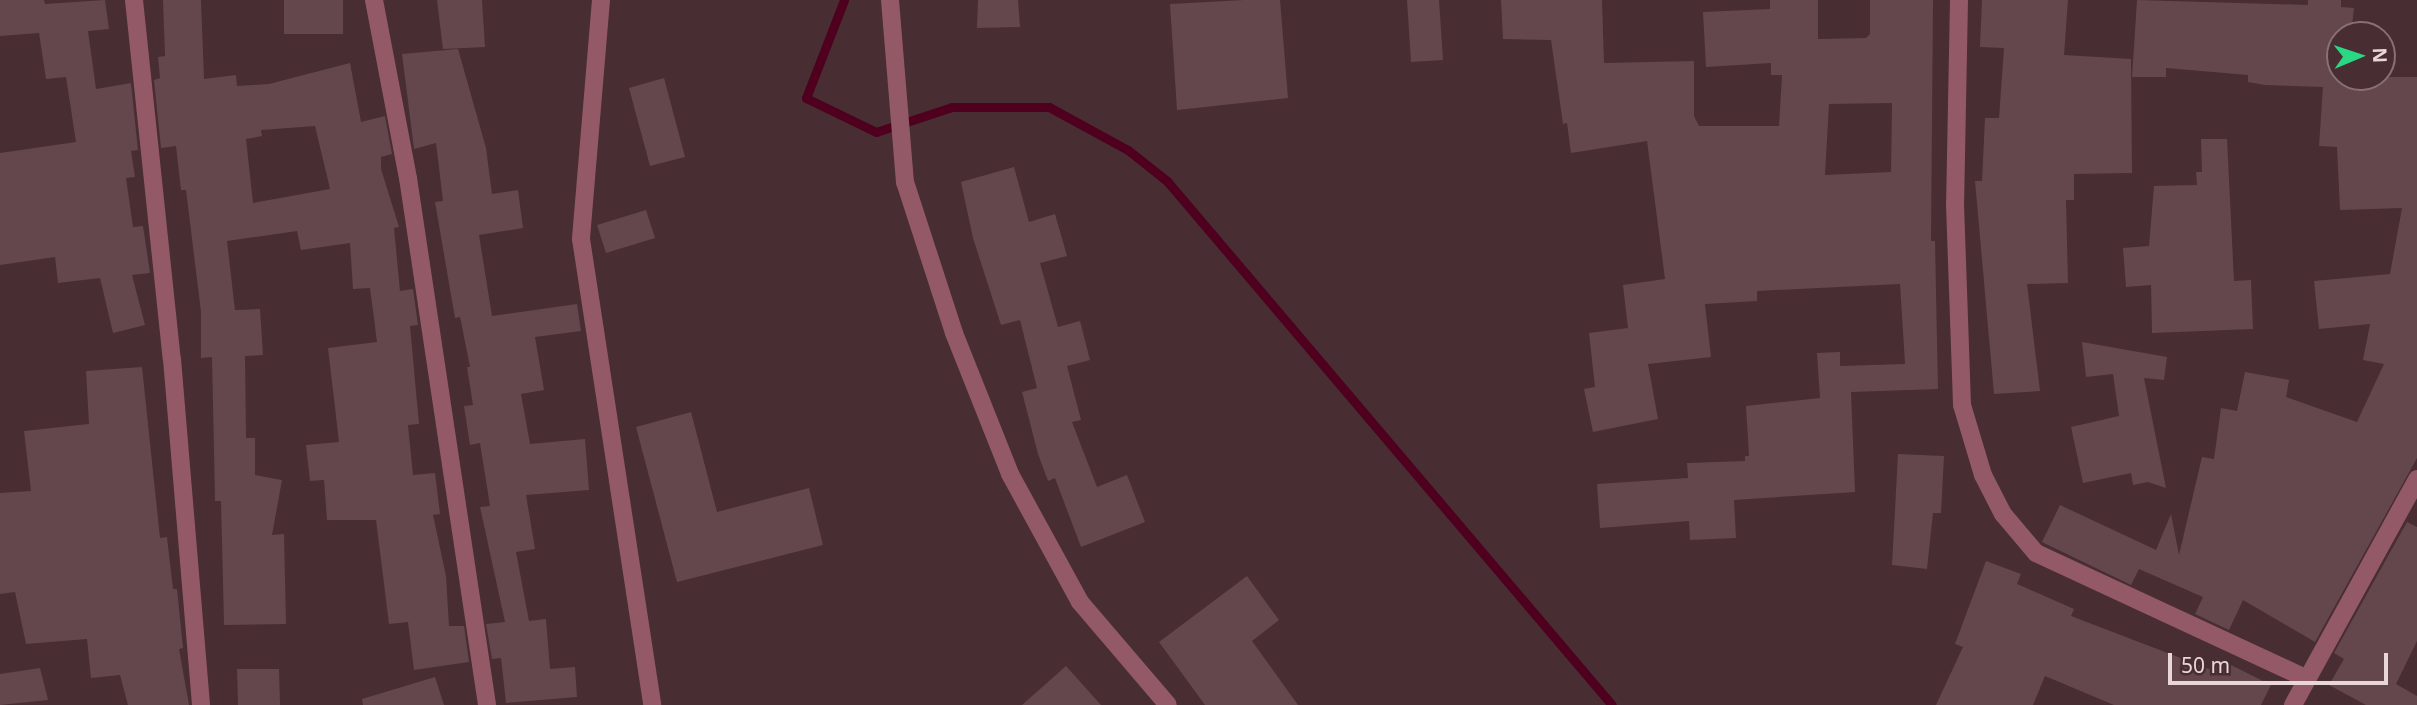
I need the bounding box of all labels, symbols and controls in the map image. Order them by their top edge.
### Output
north arrow [2326,21,2396,91]
text: N [2367,47,2393,64]
scale bar [2172,638,2392,682]
text: 50 m [2181,651,2230,679]

